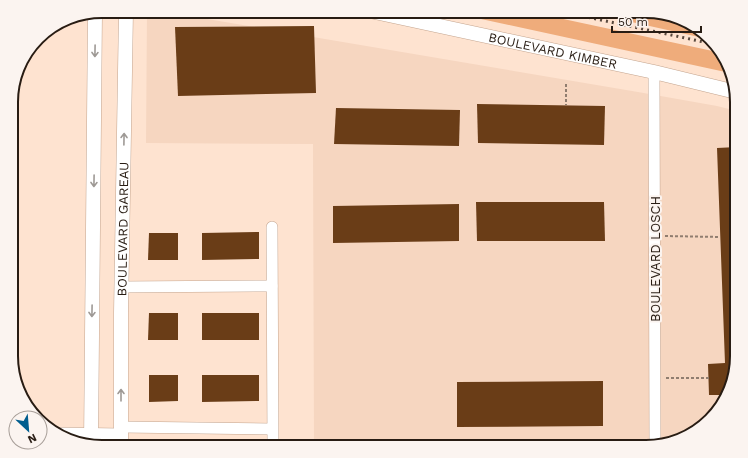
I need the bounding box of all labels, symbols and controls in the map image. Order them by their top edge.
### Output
scale bar [612,8,701,34]
text: 50 m [618,15,648,29]
street label: BOULEVARD KIMBER [487,30,619,72]
one-way arrow [91,44,99,57]
one-way arrow [120,133,128,146]
street label: BOULEVARD GAREAU [114,162,132,297]
one-way arrow [90,174,97,187]
street label: BOULEVARD LOSCH [648,196,663,322]
one-way arrow [88,304,96,317]
one-way arrow [117,389,125,402]
north arrow [8,410,48,450]
text: N [26,431,39,446]

